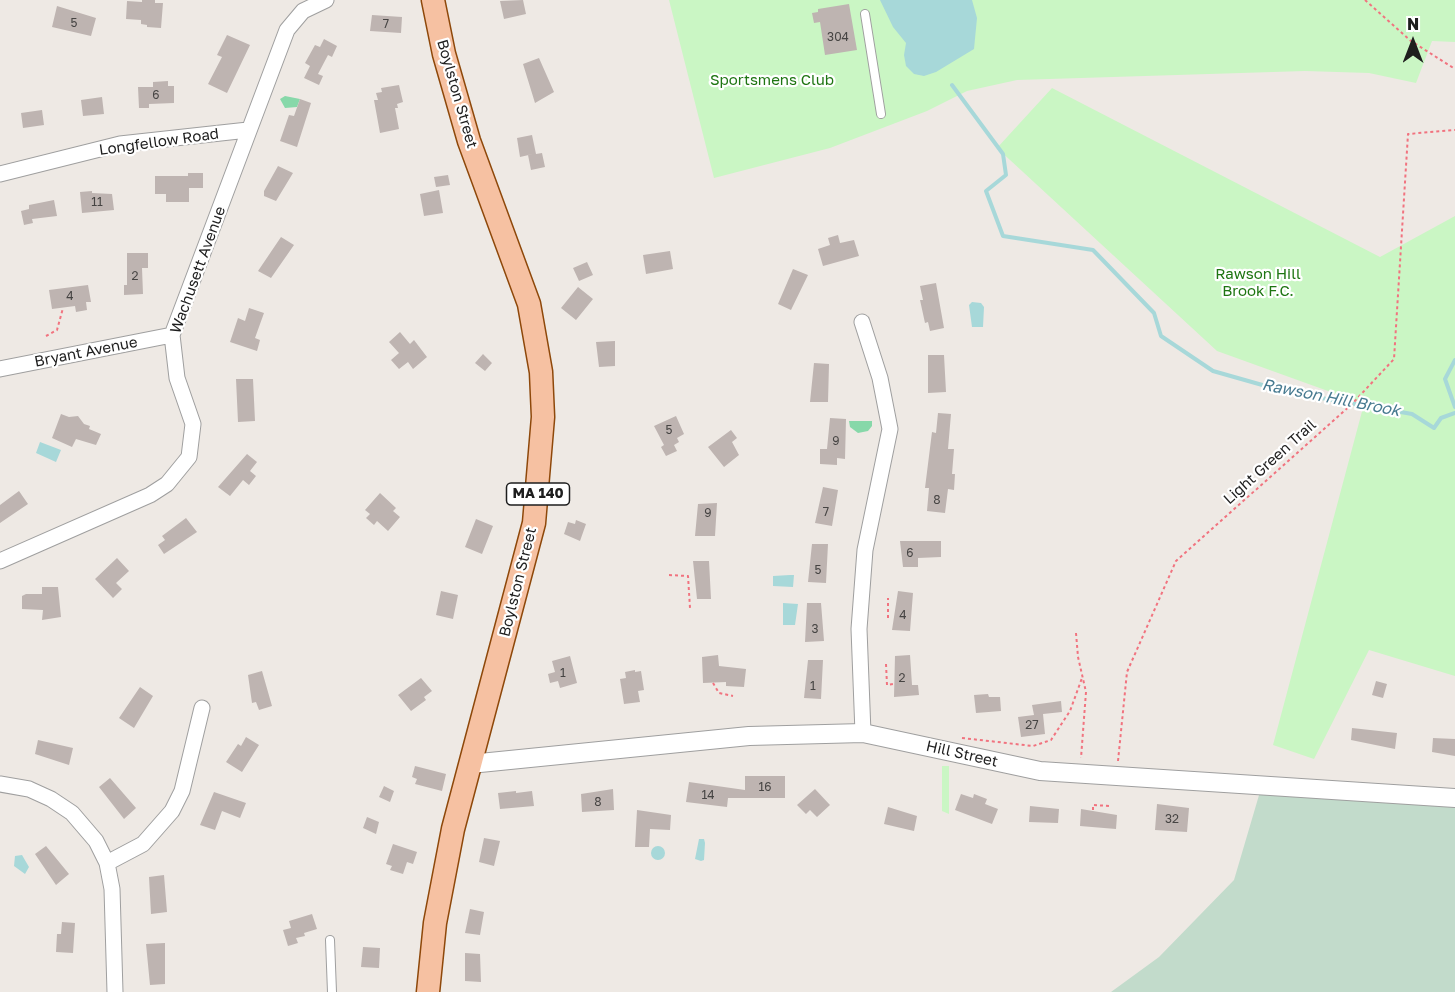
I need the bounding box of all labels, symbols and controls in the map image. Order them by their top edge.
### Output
north arrow [1383,12,1443,72]
text: N [1407,14,1419,34]
house number: 5 [71,16,77,30]
house number: 7 [383,17,389,31]
house number: 304 [827,30,849,44]
street label: Boylston Street [433,38,481,150]
park label: Sportsmens Club [710,71,834,89]
house number: 6 [152,88,160,102]
street label: Longfellow Road [98,125,220,159]
house number: 11 [91,195,103,209]
street label: Wachusett Avenue [167,204,229,336]
park label: Rawson Hill Brook F.C. [1215,265,1301,300]
house number: 2 [132,269,138,283]
house number: 4 [66,289,74,303]
street label: Bryant Avenue [33,333,139,371]
water label: Rawson Hill Brook [1260,375,1402,421]
street label: Light Green Trail [1220,416,1320,508]
house number: 5 [666,423,672,437]
house number: 9 [832,434,840,448]
road number: MA 140 [506,483,570,505]
house number: 8 [933,493,941,507]
house number: 7 [823,505,829,519]
house number: 9 [704,506,712,520]
street label: Boylston Street [496,525,540,639]
house number: 6 [906,546,914,560]
house number: 5 [815,563,821,577]
house number: 4 [899,608,907,622]
house number: 3 [811,622,819,636]
house number: 1 [560,666,566,680]
house number: 2 [899,671,905,685]
house number: 1 [810,679,816,693]
house number: 27 [1025,718,1039,732]
street label: Hill Street [924,737,1000,771]
house number: 16 [758,780,772,794]
house number: 14 [701,788,715,802]
house number: 8 [594,795,602,809]
house number: 32 [1165,812,1179,826]

